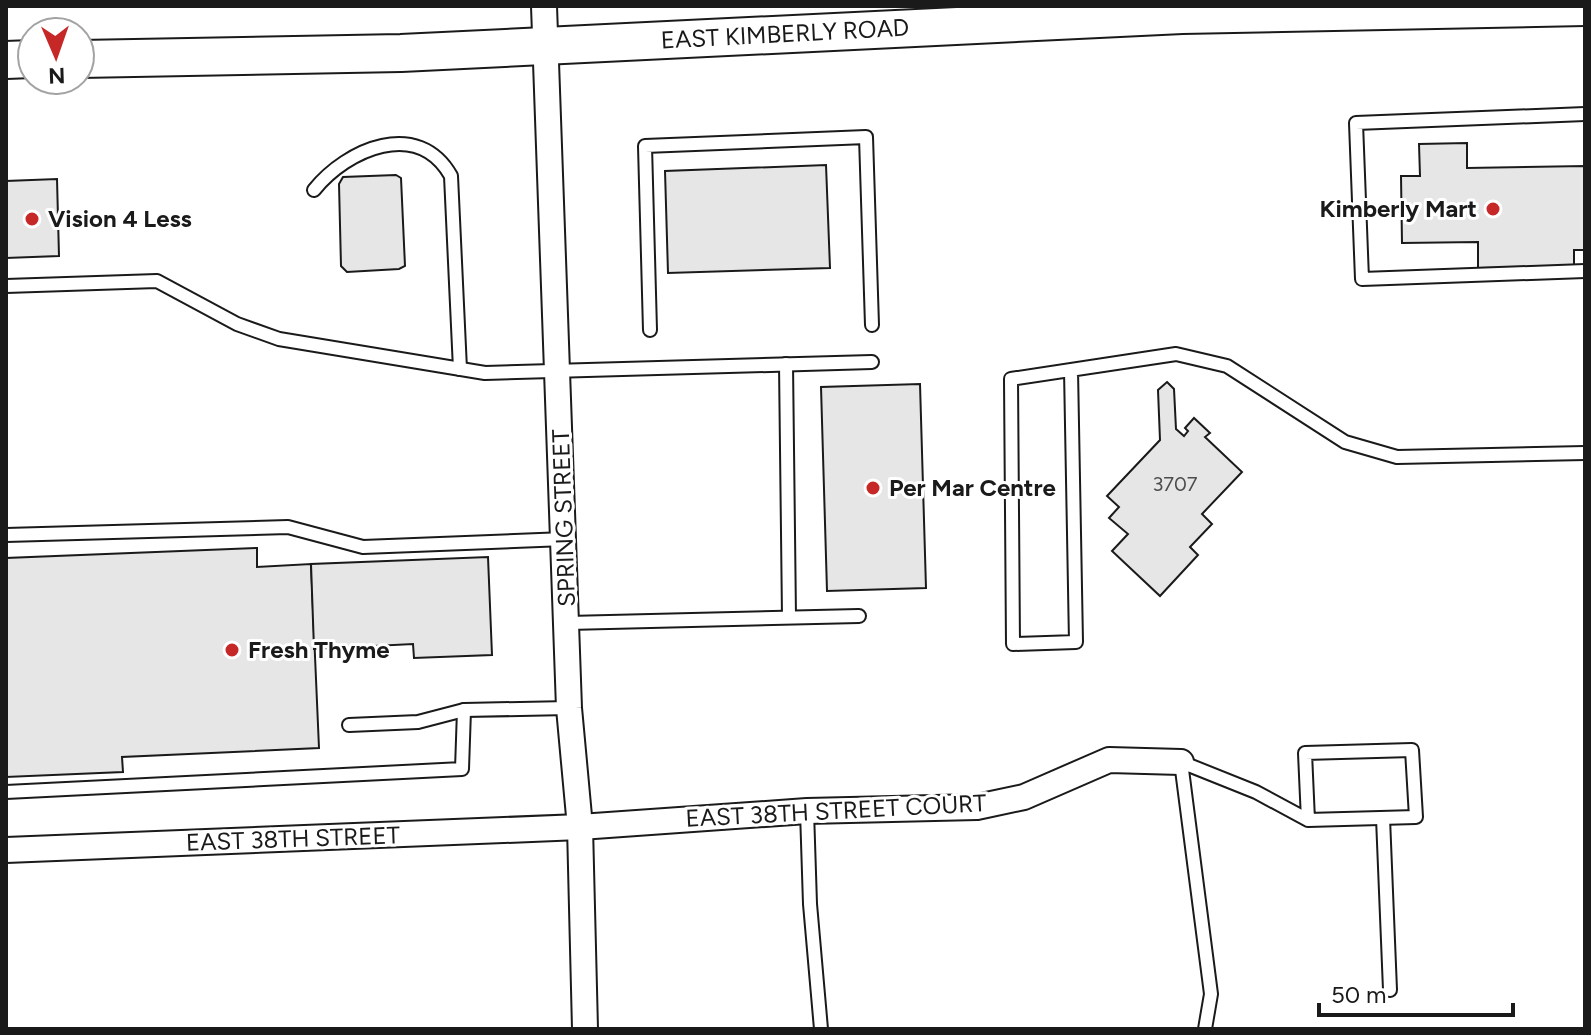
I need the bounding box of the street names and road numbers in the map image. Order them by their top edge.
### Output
street label: EAST KIMBERLY ROAD [660,13,910,54]
street label: SPRING STREET [546,429,581,607]
street label: EAST 38TH STREET COURT [685,788,987,833]
street label: EAST 38TH STREET [186,820,400,857]

